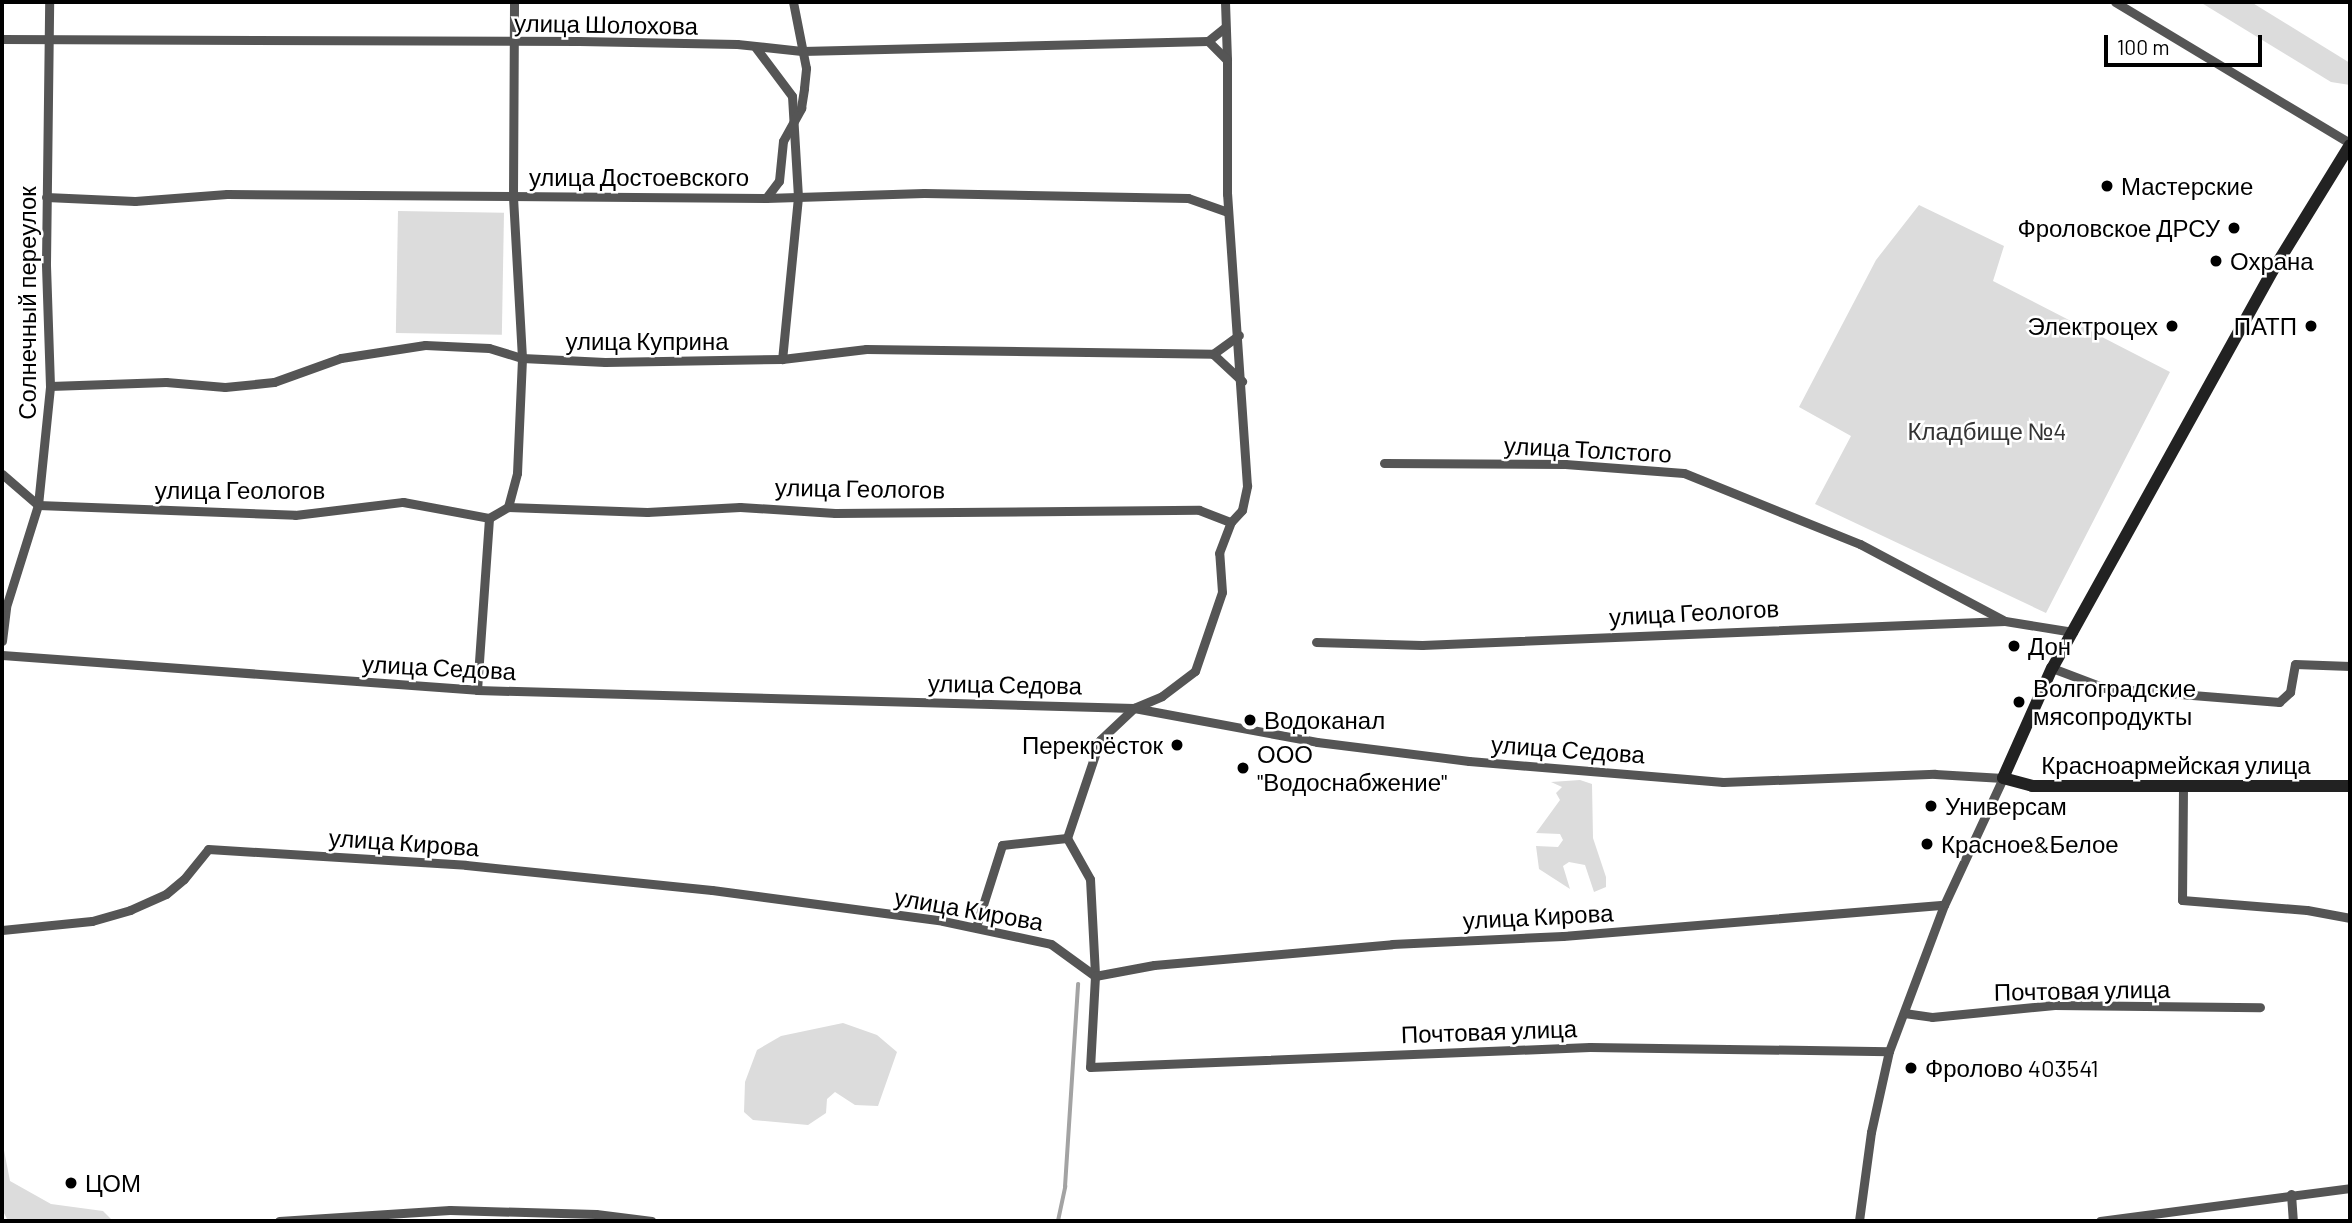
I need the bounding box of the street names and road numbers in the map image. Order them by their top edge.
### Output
street label: улица Шолохова [514,8,698,40]
street label: улица Достоевского [529,163,749,191]
street label: Солнечный переулок [13,186,41,420]
street label: улица Куприна [565,327,729,355]
street label: улица Толстого [1503,430,1673,468]
street label: улица Геологов [775,472,945,504]
street label: улица Геологов [155,476,325,504]
street label: улица Геологов [1608,593,1780,631]
street label: улица Седова [361,649,517,685]
street label: улица Седова [928,668,1082,700]
street label: улица Седова [1490,729,1646,769]
street label: Красноармейская улица [2041,751,2311,779]
street label: улица Кирова [328,822,480,862]
street label: улица Кирова [892,882,1046,936]
street label: улица Кирова [1462,898,1614,934]
street label: Почтовая улица [1994,974,2170,1006]
street label: Почтовая улица [1400,1014,1578,1048]

